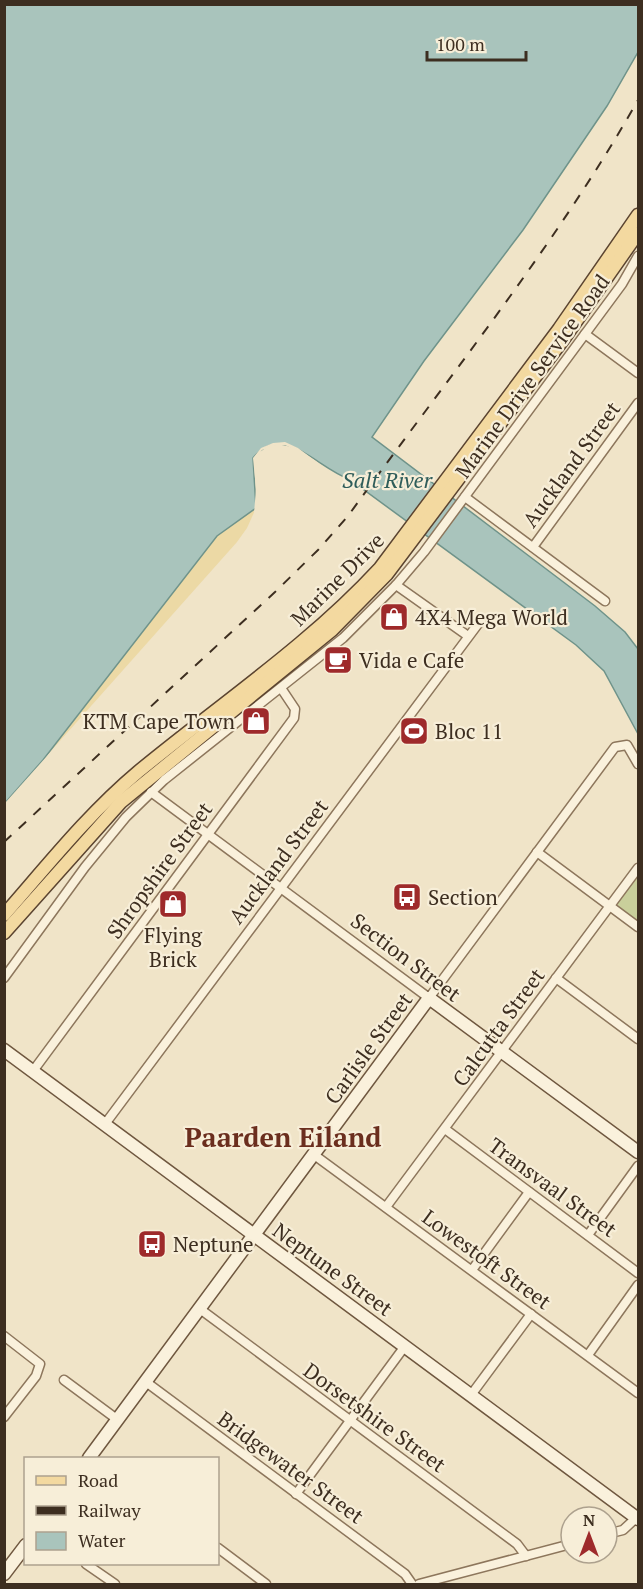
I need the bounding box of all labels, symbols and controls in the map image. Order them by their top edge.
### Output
scale bar [427,24,526,62]
text: 100 m [436,32,485,56]
street label: Marine Drive Service Road [448,268,616,484]
street label: Auckland Street [516,395,626,533]
water label: Salt River [342,465,434,494]
street label: Marine Drive [284,526,390,632]
shop icon: 4X4 Mega World [378,601,410,633]
place label: 4X4 Mega World [415,603,568,631]
cafe icon: Vida e Cafe [322,644,354,676]
place label: Vida e Cafe [359,646,464,674]
shop icon: KTM Cape Town [240,705,272,737]
place label: KTM Cape Town [83,707,236,735]
sports icon: Bloc 11 [398,715,430,747]
place label: Bloc 11 [435,717,503,745]
street label: Auckland Street [222,793,334,929]
street label: Shropshire Street [100,796,218,944]
bus stop icon: Section [391,881,423,913]
place label: Section [428,883,498,911]
shop icon: Flying Brick [157,888,189,920]
street label: Section Street [345,906,467,1008]
place label: Flying Brick [144,921,203,973]
street label: Calcutta Street [446,962,550,1092]
street label: Carlisle Street [318,986,418,1110]
district label: Paarden Eiland [184,1119,382,1155]
street label: Transvaal Street [483,1131,623,1243]
street label: Lowestoft Street [417,1203,557,1315]
street label: Neptune Street [267,1216,399,1322]
bus stop icon: Neptune [136,1228,168,1260]
place label: Neptune [173,1230,253,1258]
street label: Dorsetshire Street [298,1356,452,1478]
street label: Bridgewater Street [212,1405,370,1530]
legend [24,1457,219,1565]
text: Road [78,1468,118,1492]
text: Railway [78,1498,142,1522]
north arrow [559,1505,619,1565]
text: N [583,1509,595,1531]
text: Water [78,1528,125,1552]

